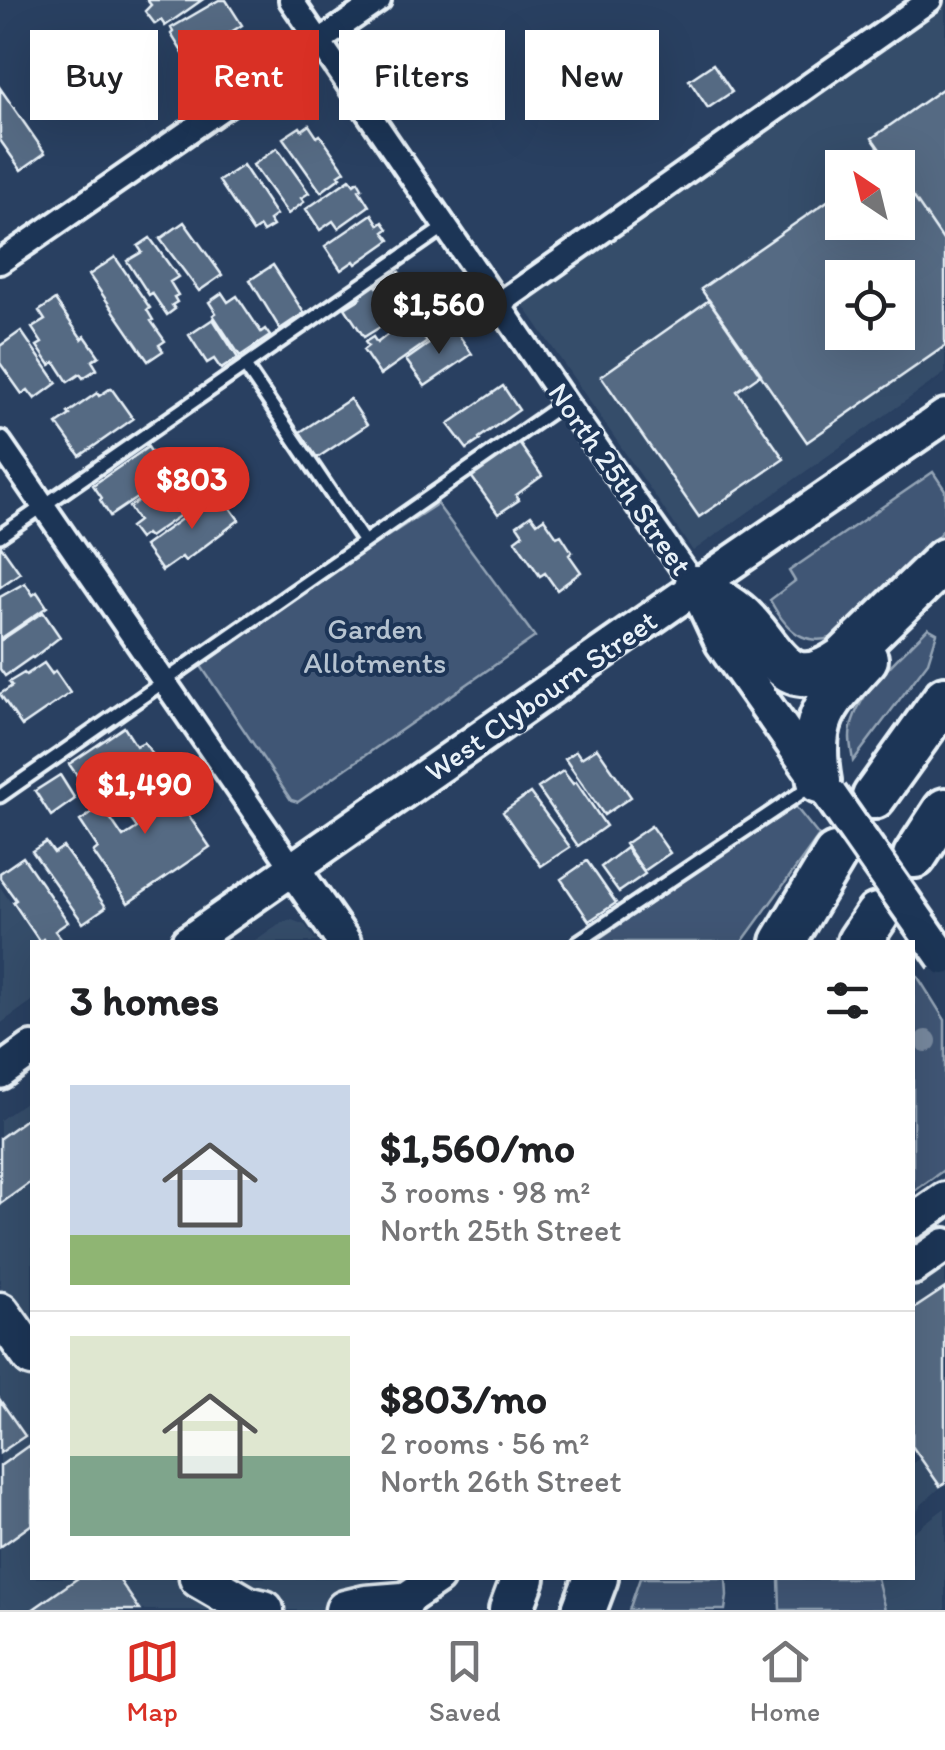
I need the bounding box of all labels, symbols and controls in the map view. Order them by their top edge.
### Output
chip: Buy [30,30,158,120]
chip: Rent [178,30,319,120]
chip: Filters [339,30,505,120]
chip: New [525,30,659,120]
north arrow [825,150,915,240]
map controls [825,150,915,350]
button: locate [825,260,915,350]
pin: $1,560 [358,272,520,357]
text: $1,560 [393,285,485,323]
street label: North 25th Street [540,375,700,582]
pin: $803 [133,447,251,532]
text: $803 [157,460,227,498]
street label: West Clybourn Street [418,602,664,790]
park label: Garden Allotments [304,610,446,681]
pin: $1,490 [64,752,226,837]
text: $1,490 [98,765,192,803]
icon: filters [820,973,875,1028]
text: 3 homes [70,975,219,1026]
text: $1,560/mo [380,1122,575,1173]
icon: home [150,1125,270,1245]
text: 3 rooms · 98 m² [380,1173,591,1211]
text: North 25th Street [380,1211,621,1249]
text: $803/mo [380,1373,547,1424]
icon: home [150,1376,270,1496]
text: 2 rooms · 56 m² [380,1424,589,1462]
text: North 26th Street [380,1462,621,1500]
tab: Map [125,1634,180,1728]
tab: Saved [429,1634,500,1728]
tab: Home [750,1634,820,1728]

